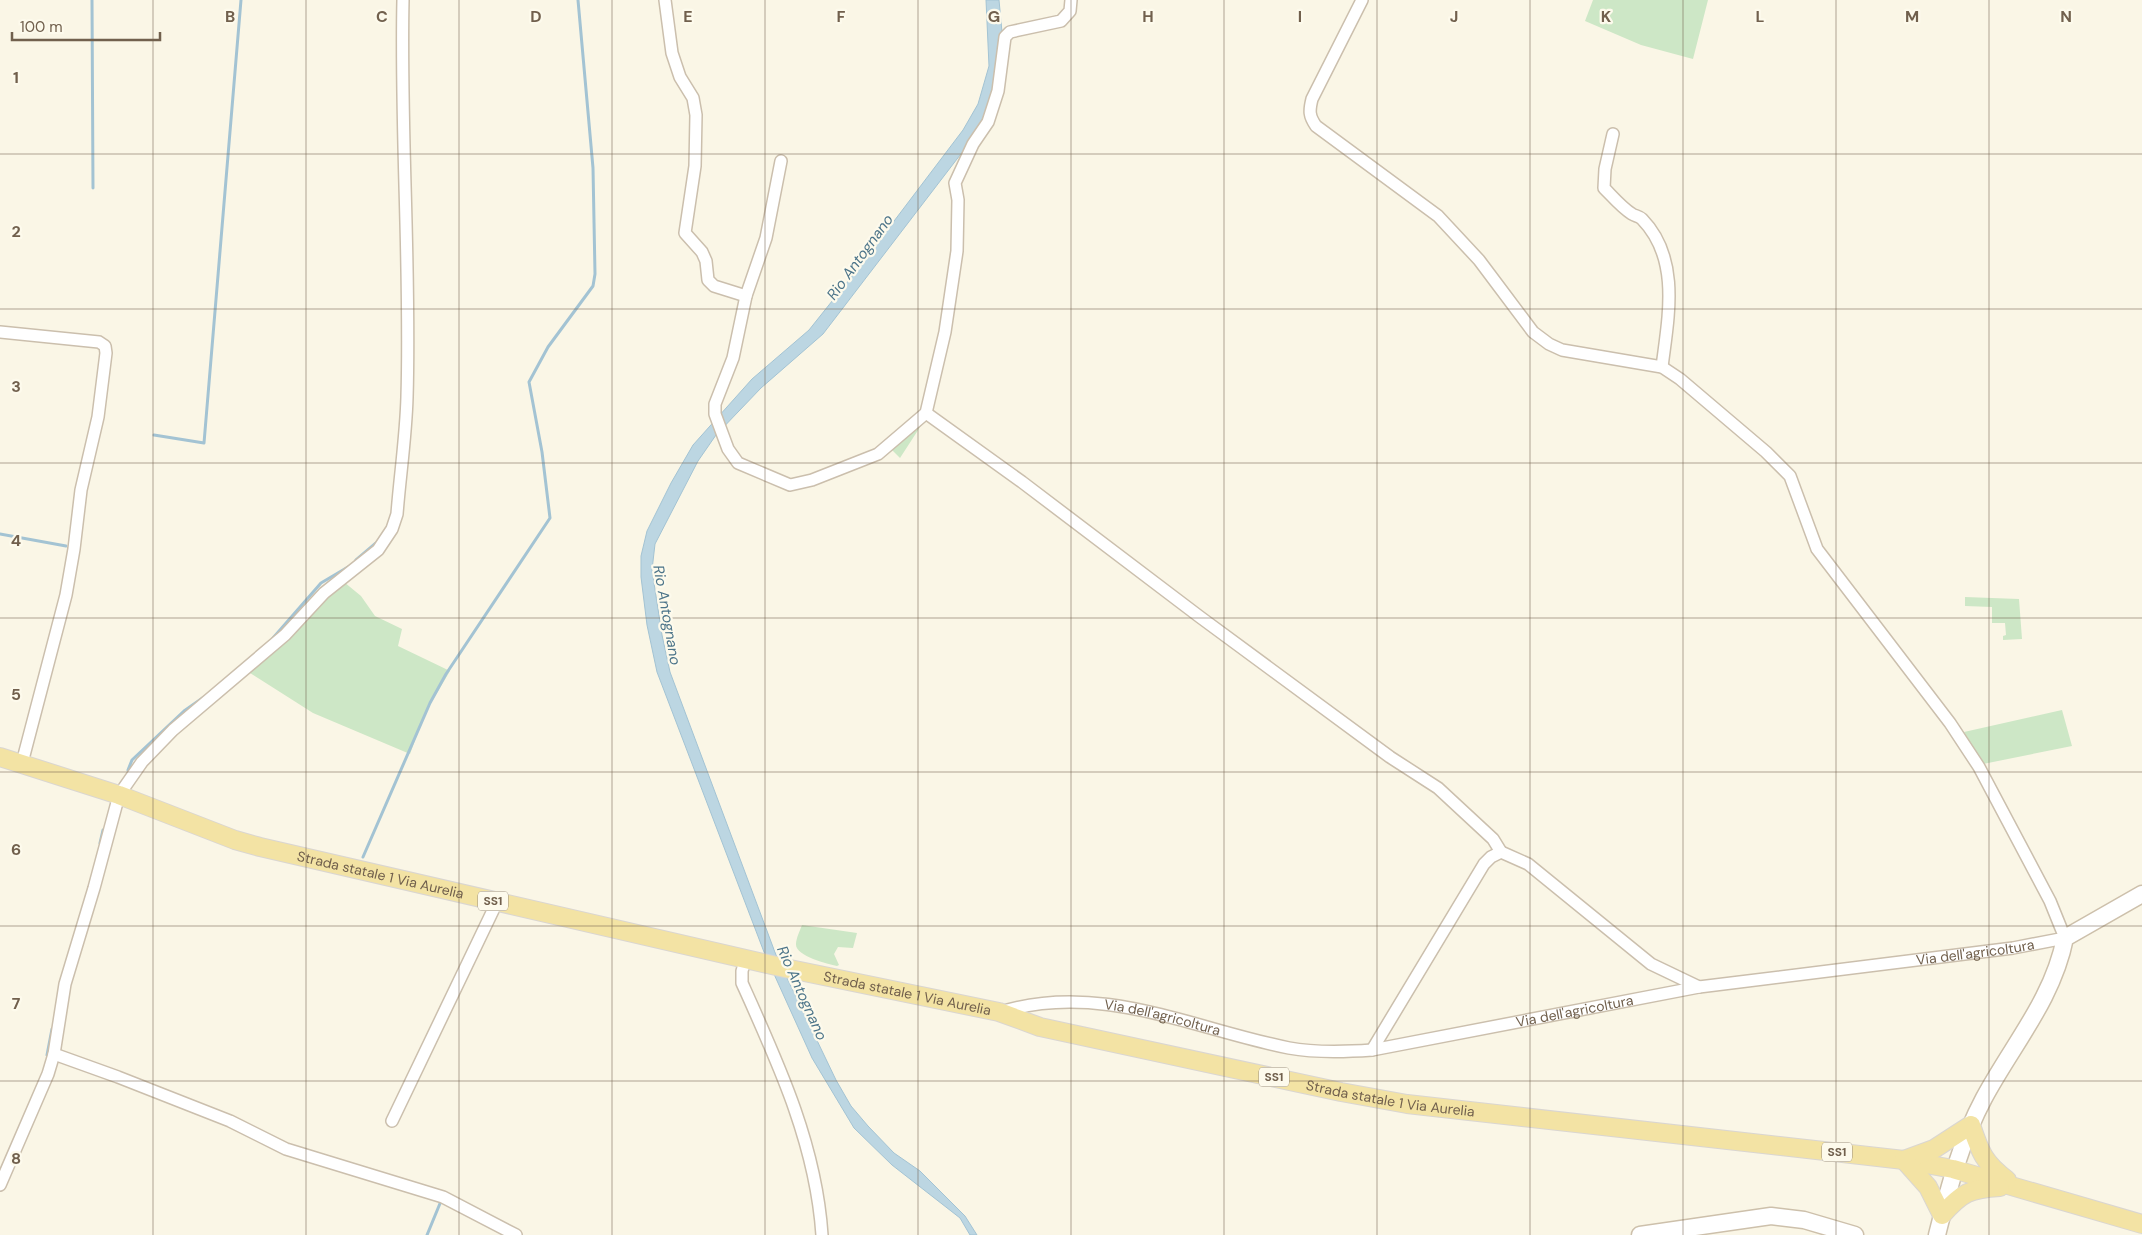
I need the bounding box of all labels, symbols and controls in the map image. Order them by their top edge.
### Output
text: B [225,6,235,27]
text: C [376,6,388,27]
text: D [530,6,542,27]
text: E [683,6,693,27]
text: F [837,6,846,27]
text: G [988,6,1000,27]
text: H [1142,6,1154,27]
text: I [1298,6,1302,27]
text: J [1450,6,1458,27]
text: K [1601,6,1612,27]
text: L [1756,6,1765,27]
text: M [1905,6,1919,27]
text: N [2060,6,2072,27]
scale bar [12,10,160,42]
text: 100 m [20,17,63,37]
text: 1 [13,67,19,88]
water label: Rio Antognano [822,210,898,304]
text: 2 [11,221,21,242]
text: 3 [11,376,21,397]
text: 4 [11,530,21,551]
water label: Rio Antognano [648,563,686,667]
text: 5 [11,684,21,705]
text: 6 [11,839,21,860]
street label: Strada statale 1 Via Aurelia [295,847,466,903]
road number: SS1 [478,891,508,910]
street label: Via dell'agricoltura [1915,935,2036,969]
water label: Rio Antognano [772,943,832,1043]
street label: Strada statale 1 Via Aurelia [822,967,993,1019]
street label: Via dell'agricoltura [1514,991,1635,1031]
text: 7 [12,993,21,1014]
street label: Via dell'agricoltura [1103,995,1223,1039]
road number: SS1 [1259,1068,1289,1086]
street label: Strada statale 1 Via Aurelia [1304,1076,1476,1121]
road number: SS1 [1822,1142,1852,1162]
text: 8 [11,1148,21,1169]

